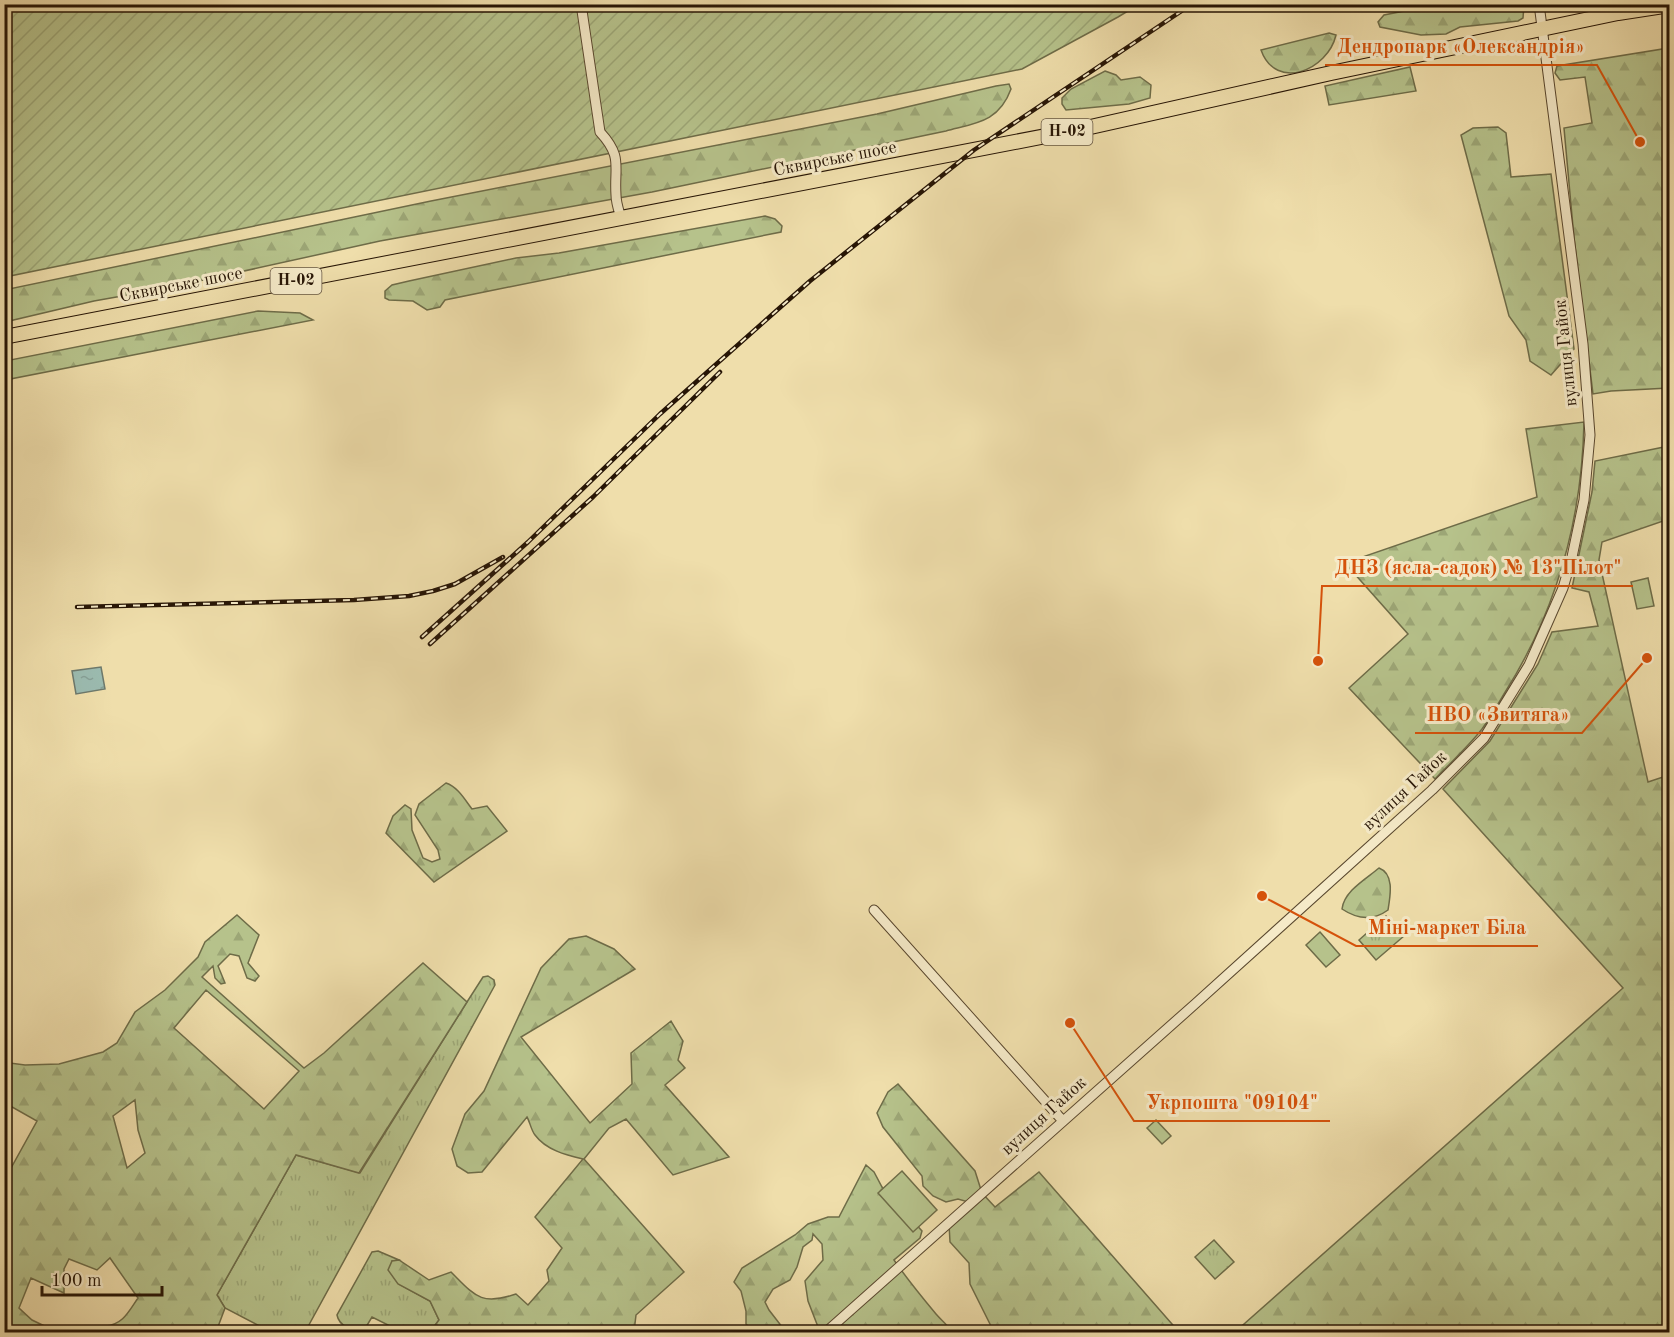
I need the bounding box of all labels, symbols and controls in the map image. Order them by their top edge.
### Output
callout: Дендропарк «Олександрія» [1325,27,1597,65]
text: Дендропарк «Олександрія» [1337,38,1585,58]
road number: Н-02 [1042,119,1092,145]
street label: Сквирське шосе [772,138,898,180]
street label: Сквирське шосе [118,264,244,306]
road number: Н-02 [270,268,322,294]
street label: вулиця Гайок [1551,299,1581,407]
callout: ДНЗ (ясла-садок) № 13"Пілот" [1322,548,1633,586]
text: ДНЗ (ясла-садок) № 13"Пілот" [1335,558,1621,579]
callout: НВО «Звитяга» [1415,695,1582,733]
text: НВО «Звитяга» [1426,706,1570,726]
street label: вулиця Гайок [1360,748,1450,834]
callout: Міні-маркет Біла [1356,908,1538,946]
text: Міні-маркет Біла [1368,919,1526,939]
street label: вулиця Гайок [998,1073,1090,1159]
callout: Укрпошта "09104" [1134,1083,1330,1121]
text: Укрпошта "09104" [1146,1094,1318,1114]
scale bar [42,1259,162,1297]
text: 100 m [51,1272,102,1290]

